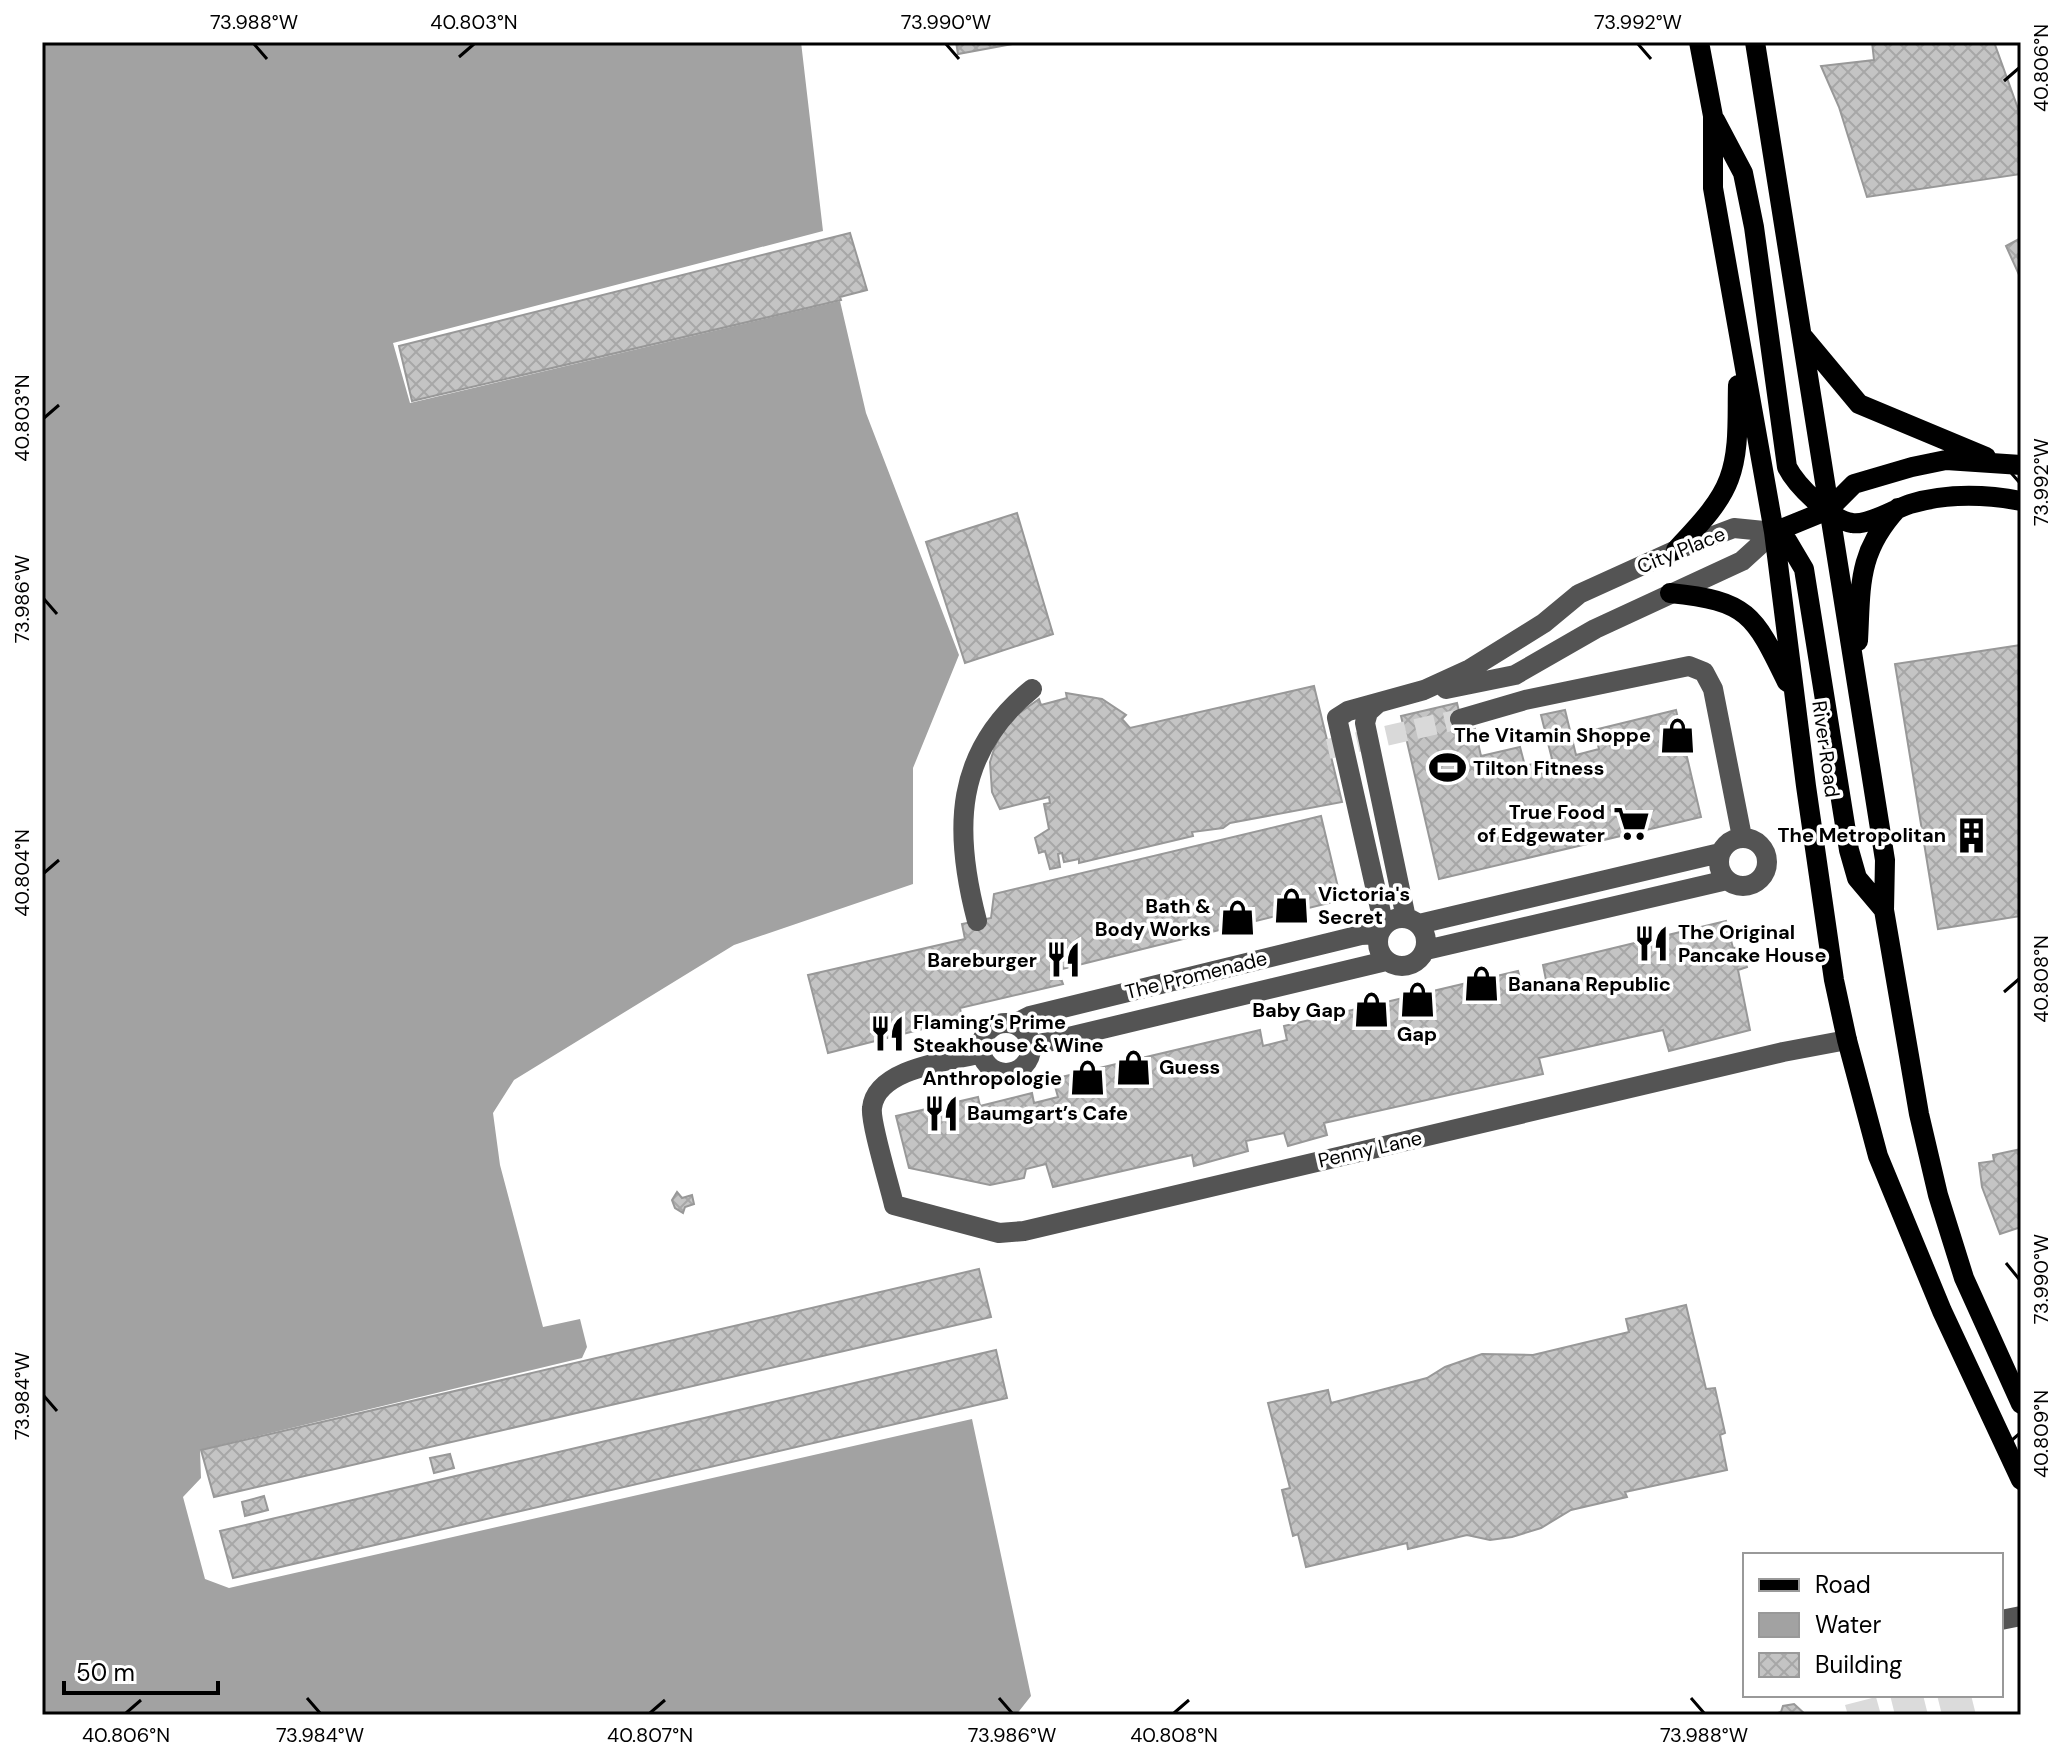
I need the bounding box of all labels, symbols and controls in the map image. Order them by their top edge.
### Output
text: 73.988°W [210,9,298,35]
text: 40.803°N [430,9,518,35]
text: 73.990°W [901,9,991,35]
text: 73.992°W [1594,9,1682,35]
text: 40.806°N [2028,24,2054,112]
text: 40.803°N [9,374,35,462]
text: 73.992°W [2028,438,2054,526]
street label: City Place [1633,520,1729,580]
text: 73.986°W [9,555,35,643]
street label: River Road [1806,699,1846,799]
shop icon: The Vitamin Shoppe [1658,716,1696,754]
place label: The Vitamin Shoppe [1454,722,1651,748]
sports icon: Tilton Fitness [1428,749,1466,787]
place label: Tilton Fitness [1473,755,1604,781]
place label: True Food of Edgewater [1477,799,1605,848]
supermarket icon: True Food of Edgewater [1612,805,1650,843]
building icon: The Metropolitan [1953,816,1991,854]
place label: The Metropolitan [1778,822,1946,848]
text: 40.804°N [9,829,35,917]
place label: Victoria's Secret [1318,881,1410,930]
shop icon: Victoria's Secret [1273,886,1311,924]
place label: Bath & Body Works [1095,893,1211,942]
shop icon: Bath & Body Works [1218,899,1256,937]
place label: The Original Pancake House [1678,919,1826,968]
restaurant icon: The Original Pancake House [1633,924,1671,962]
text: 40.808°N [2028,935,2054,1023]
restaurant icon: Bareburger [1044,941,1082,979]
street label: The Promenade [1122,945,1270,1005]
place label: Bareburger [927,947,1037,973]
shop icon: Banana Republic [1463,965,1501,1003]
place label: Banana Republic [1508,971,1671,997]
shop icon: Gap [1398,980,1436,1018]
shop icon: Baby Gap [1353,991,1391,1029]
place label: Baby Gap [1252,997,1346,1023]
place label: Flaming’s Prime Steakhouse & Wine [913,1009,1104,1058]
restaurant icon: Flaming’s Prime Steakhouse & Wine [868,1014,906,1052]
place label: Gap [1397,1021,1437,1047]
shop icon: Guess [1114,1048,1152,1086]
place label: Guess [1159,1054,1220,1080]
shop icon: Anthropologie [1069,1059,1107,1097]
place label: Anthropologie [923,1065,1062,1091]
restaurant icon: Baumgart’s Cafe [922,1094,960,1132]
place label: Baumgart’s Cafe [967,1100,1128,1126]
street label: Penny Lane [1316,1124,1424,1174]
text: 73.990°W [2028,1234,2054,1324]
text: 73.984°W [9,1352,35,1440]
text: 40.809°N [2028,1390,2054,1478]
legend [1743,1553,2003,1697]
text: Road [1815,1569,1871,1600]
text: Water [1815,1609,1881,1640]
scale bar [64,1645,218,1695]
text: Building [1815,1649,1902,1680]
text: 50 m [76,1657,135,1688]
text: 40.806°N [82,1722,170,1748]
text: 73.984°W [276,1722,364,1748]
text: 40.807°N [607,1722,693,1748]
text: 73.986°W [968,1722,1056,1748]
text: 40.808°N [1130,1722,1218,1748]
text: 73.988°W [1660,1722,1748,1748]

